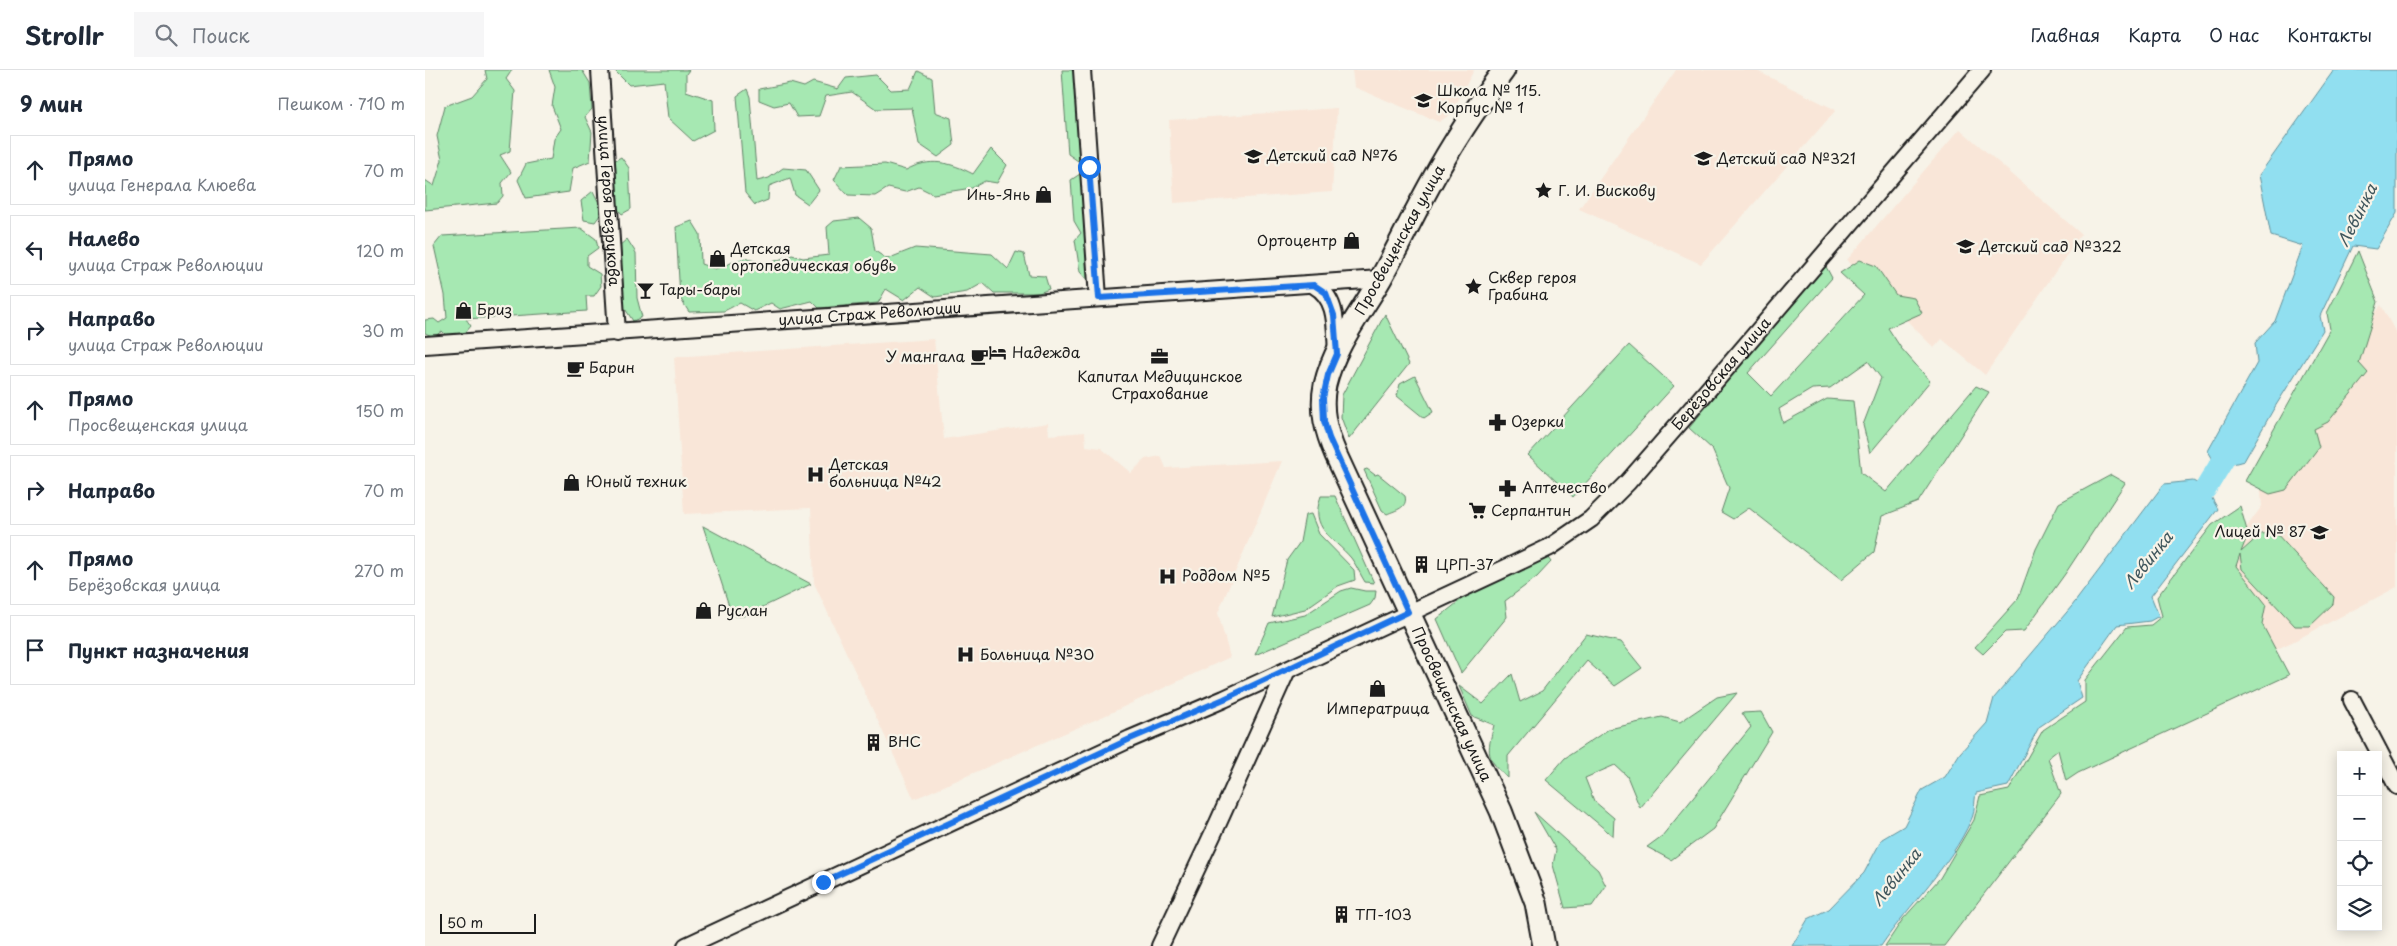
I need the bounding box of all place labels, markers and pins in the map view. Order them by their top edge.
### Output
place label: Школа № 115. Корпус № 1 [1437,78,1541,118]
school or university icon: Школа № 115. Корпус № 1 [1413,90,1433,110]
place label: Детский сад №76 [1266,143,1398,166]
school or university icon: Детский сад №76 [1243,146,1263,166]
place label: Детский сад №321 [1716,146,1856,169]
school or university icon: Детский сад №321 [1693,149,1713,169]
place label: Г. И. Вискову [1558,178,1656,201]
place icon: Г. И. Вискову [1534,181,1554,201]
place label: Инь-Янь [966,182,1030,205]
shop icon: Инь-Янь [1034,185,1054,205]
place label: Ортоцентр [1257,228,1337,251]
shop icon: Ортоцентр [1341,231,1361,251]
place label: Детский сад №322 [1978,234,2122,257]
place label: Детская ортопедическая обувь [730,236,897,276]
school or university icon: Детский сад №322 [1955,237,1975,257]
shop icon: Детская ортопедическая обувь [707,248,727,268]
place label: Сквер героя Грабина [1488,265,1577,305]
place label: Тары-бары [659,277,741,300]
place icon: Сквер героя Грабина [1464,277,1484,297]
bar icon: Тары-бары [635,280,655,300]
place label: Бриз [477,297,512,320]
shop icon: Бриз [453,300,473,320]
place label: Надежда [1012,340,1081,363]
hotel icon: Надежда [988,343,1008,363]
place label: У мангала [886,344,966,367]
office icon: Капитал Медицинское Страхование [1150,346,1170,366]
cafe icon: У мангала [969,347,989,367]
place label: Барин [589,355,635,378]
cafe icon: Барин [565,358,585,378]
place label: Капитал Медицинское Страхование [1077,364,1243,404]
place label: Озерки [1511,409,1564,432]
pharmacy icon: Озерки [1487,412,1507,432]
place label: Детская больница №42 [828,452,942,492]
hospital icon: Детская больница №42 [805,464,825,484]
place label: Юный техник [586,469,687,492]
shop icon: Юный техник [562,472,582,492]
place label: Аптечество [1522,475,1607,498]
pharmacy icon: Аптечество [1498,478,1518,498]
place label: Серпантин [1491,498,1571,521]
supermarket icon: Серпантин [1467,501,1487,521]
place label: Лицей № 87 [2215,519,2306,542]
school or university icon: Лицей № 87 [2310,522,2330,542]
place label: ЦРП-37 [1436,552,1493,575]
building icon: ЦРП-37 [1412,555,1432,575]
place label: Роддом №5 [1182,563,1270,586]
hospital icon: Роддом №5 [1158,566,1178,586]
place label: Руслан [717,598,768,621]
shop icon: Руслан [693,601,713,621]
place label: Больница №30 [980,642,1094,665]
hospital icon: Больница №30 [956,645,976,665]
shop icon: Императрица [1368,678,1388,698]
place label: Императрица [1327,696,1430,719]
place label: ВНС [888,729,921,752]
building icon: ВНС [864,732,884,752]
place label: ТП-103 [1355,902,1412,925]
building icon: ТП-103 [1331,905,1351,925]

